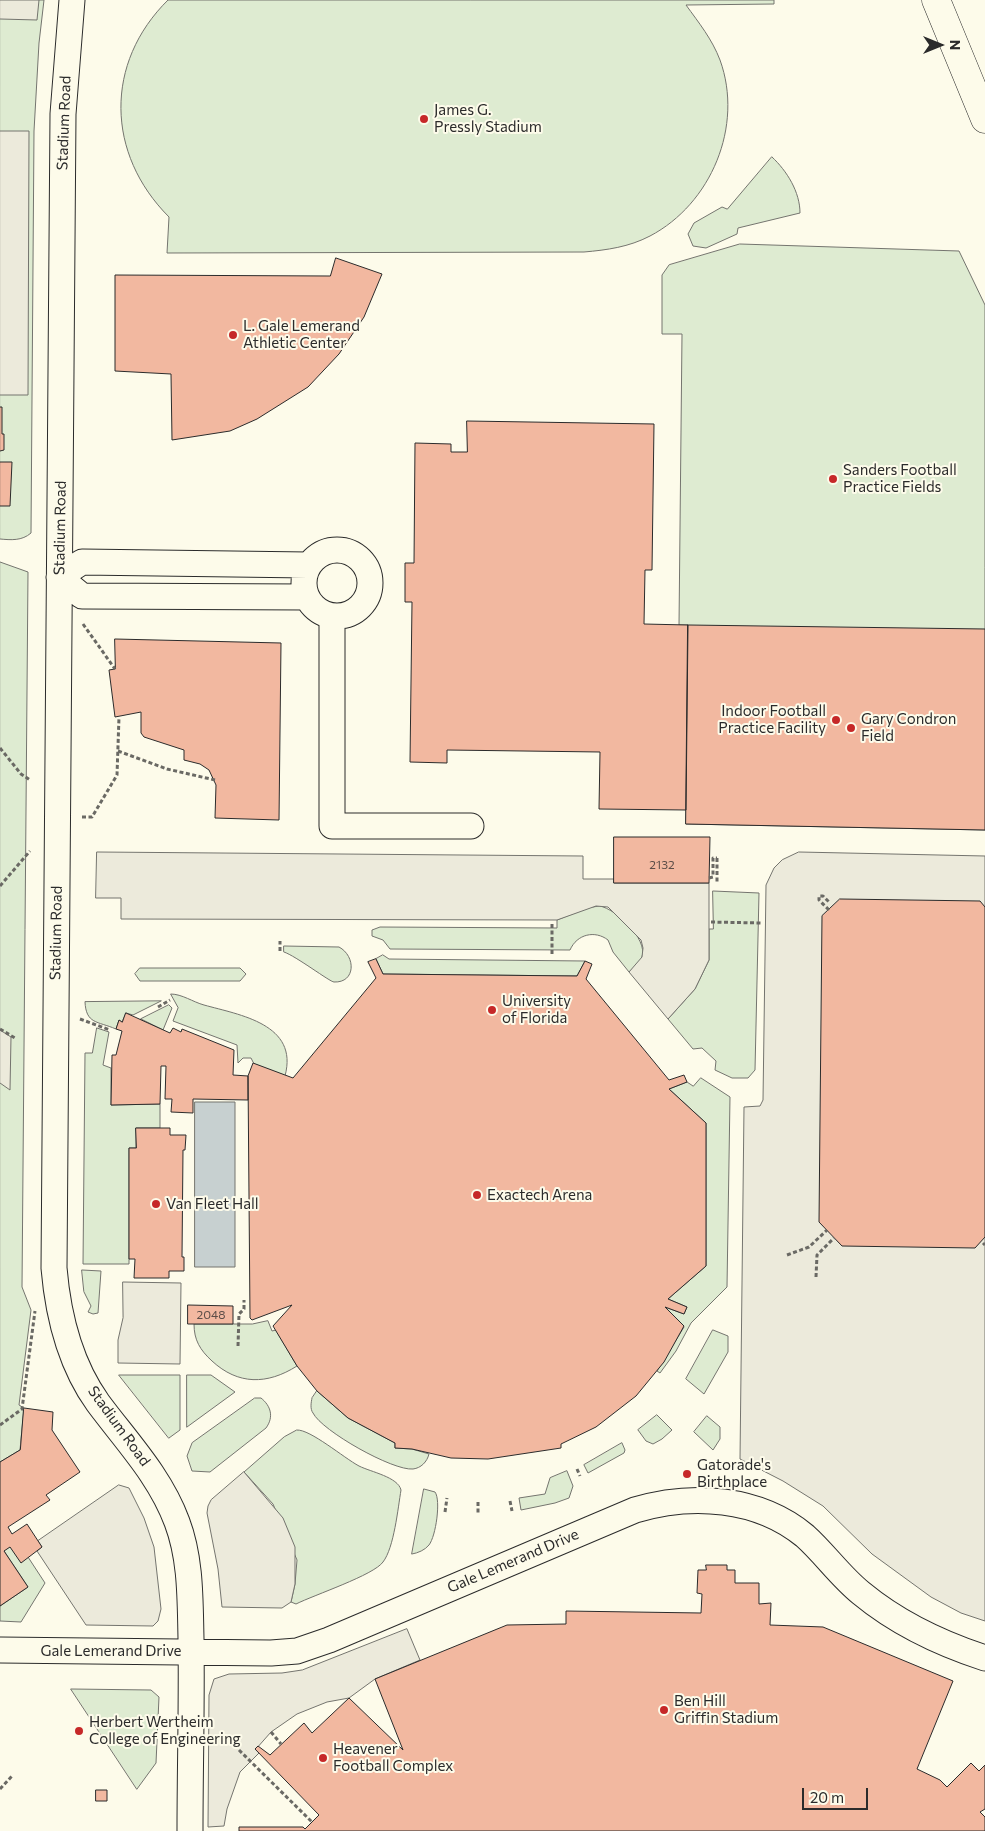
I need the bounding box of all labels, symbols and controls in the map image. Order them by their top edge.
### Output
north arrow [915,20,965,70]
text: N [947,40,964,50]
street label: Stadium Road [53,75,75,171]
place label: James G. Pressly Stadium [434,101,542,136]
marker: James G. Pressly Stadium [418,113,430,125]
place label: L. Gale Lemerand Athletic Center [243,317,360,352]
marker: L. Gale Lemerand Athletic Center [227,329,239,341]
place label: Sanders Football Practice Fields [843,461,957,496]
marker: Sanders Football Practice Fields [827,473,839,485]
street label: Stadium Road [50,481,70,575]
place label: Indoor Football Practice Facility [718,702,826,737]
place label: Gary Condron Field [861,710,956,745]
marker: Indoor Football Practice Facility [830,714,842,726]
marker: Gary Condron Field [845,722,857,734]
house number: 2132 [649,858,675,872]
street label: Stadium Road [46,886,66,980]
place label: University of Florida [502,992,571,1027]
marker: University of Florida [486,1004,498,1016]
place label: Exactech Arena [487,1186,592,1204]
marker: Exactech Arena [471,1189,483,1201]
place label: Van Fleet Hall [166,1195,259,1213]
marker: Van Fleet Hall [150,1198,162,1210]
house number: 2048 [197,1308,225,1322]
street label: Stadium Road [84,1382,154,1470]
place label: Gatorade's Birthplace [697,1456,771,1491]
marker: Gatorade's Birthplace [681,1468,693,1480]
street label: Gale Lemerand Drive [445,1525,581,1597]
street label: Gale Lemerand Drive [41,1642,181,1660]
place label: Ben Hill Griffin Stadium [674,1692,778,1727]
marker: Ben Hill Griffin Stadium [658,1704,670,1716]
place label: Herbert Wertheim College of Engineering [89,1713,241,1748]
marker: Herbert Wertheim College of Engineering [73,1725,85,1737]
place label: Heavener Football Complex [333,1740,453,1775]
marker: Heavener Football Complex [317,1752,329,1764]
scale bar [805,1778,871,1810]
text: 20 m [810,1788,844,1806]

